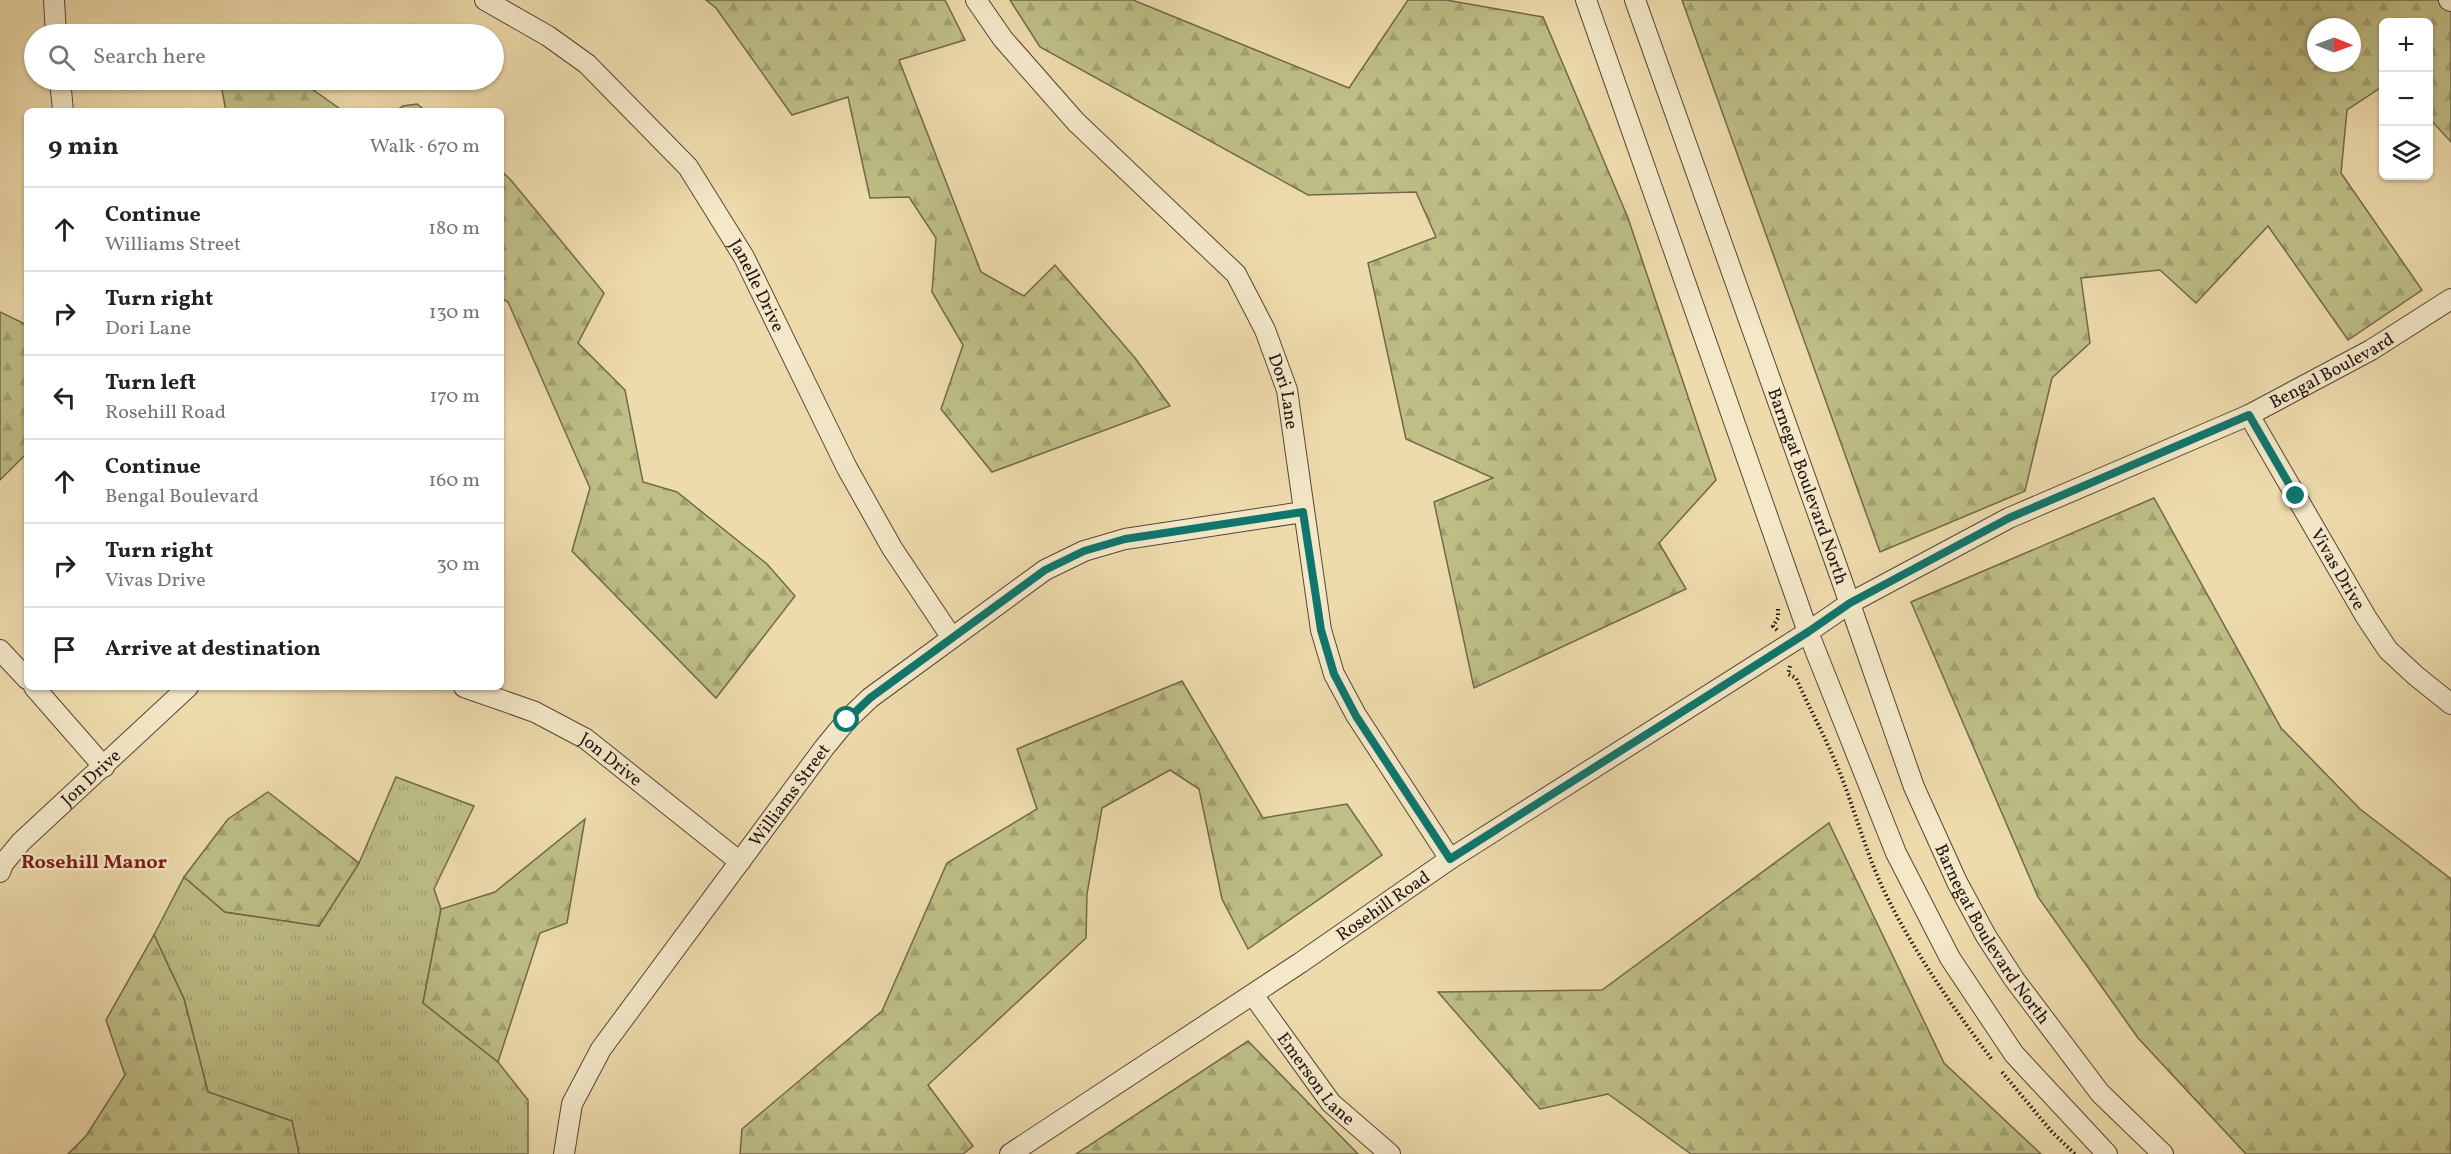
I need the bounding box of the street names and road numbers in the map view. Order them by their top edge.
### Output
street label: Janelle Drive [722,235,790,337]
street label: Bengal Boulevard [2265,327,2400,416]
street label: Dori Lane [1261,350,1303,431]
street label: Barnegat Boulevard North [1760,385,1853,588]
street label: Vivas Drive [2303,524,2370,615]
street label: Jon Drive [575,727,647,793]
street label: Williams Street [744,739,837,853]
street label: Jon Drive [56,744,127,813]
street label: Barnegat Boulevard North [1927,840,2055,1030]
street label: Rosehill Road [1332,866,1436,948]
street label: Emerson Lane [1270,1028,1360,1132]

